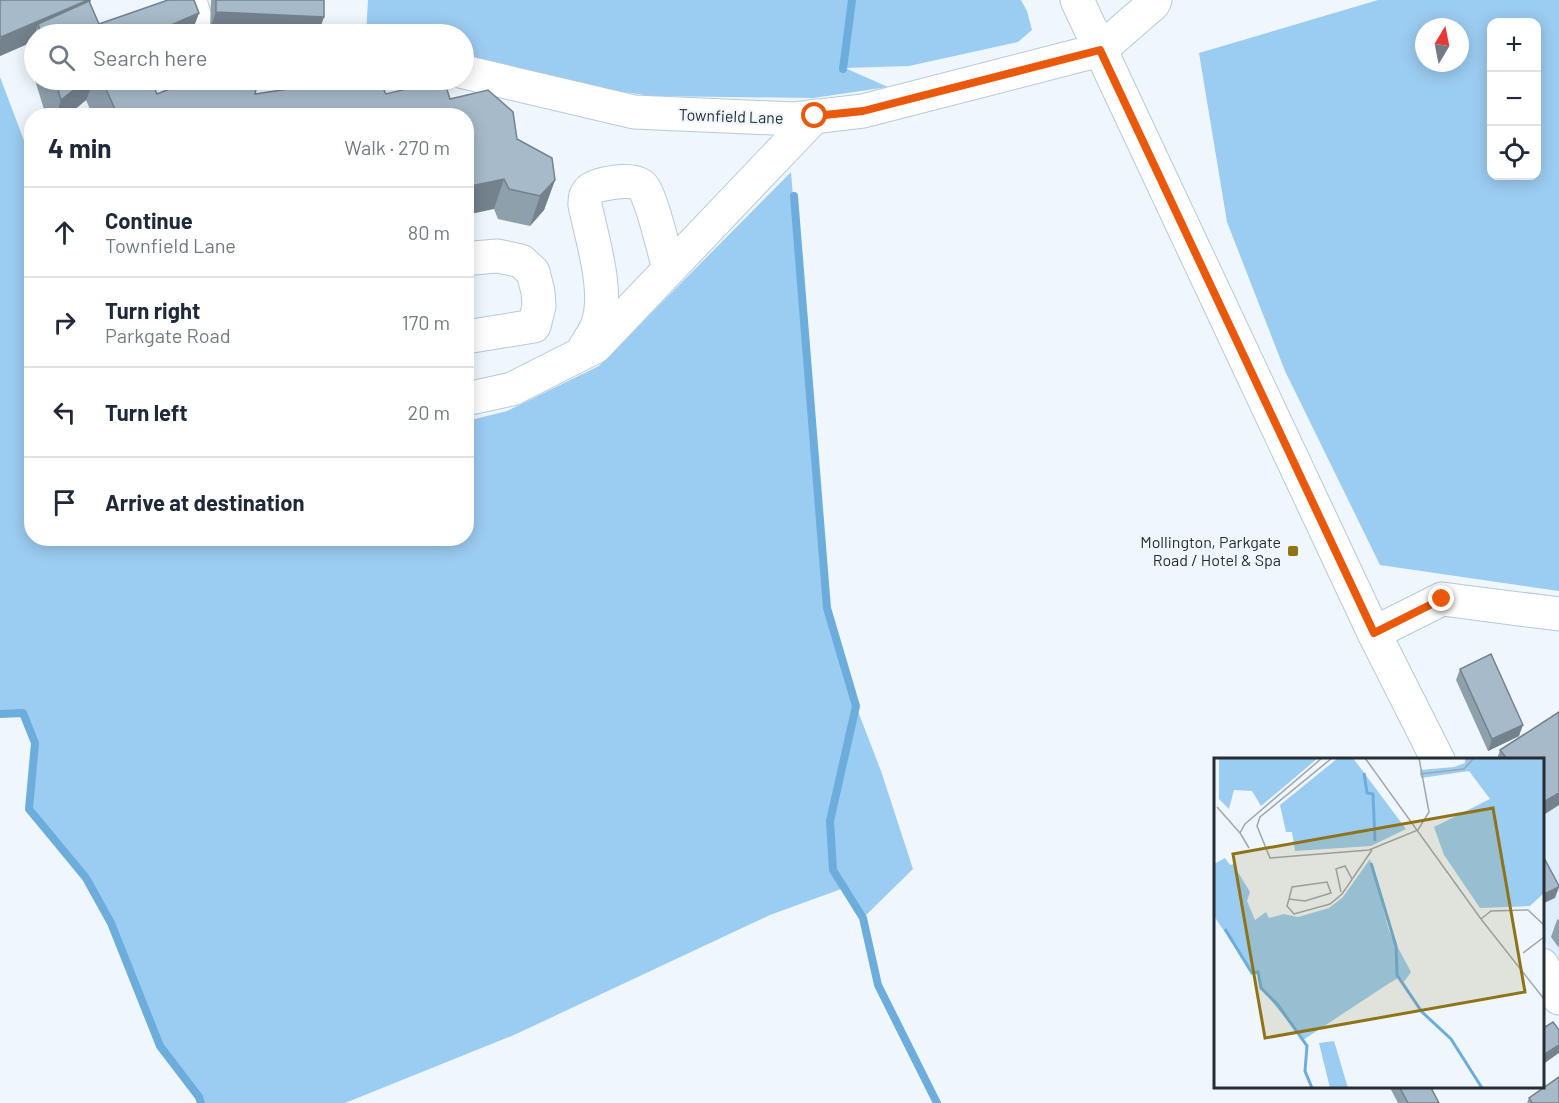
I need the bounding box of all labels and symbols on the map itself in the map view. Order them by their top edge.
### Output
north arrow [1415,18,1469,72]
route start [801,102,827,128]
street label: Townfield Lane [678,104,784,127]
place label: Mollington, Parkgate Road / Hotel & Spa [1140,532,1281,569]
marker: Mollington, Parkgate Road / Hotel & Spa [1286,544,1300,558]
route end [1428,585,1454,611]
inset map [1214,758,1544,1088]

